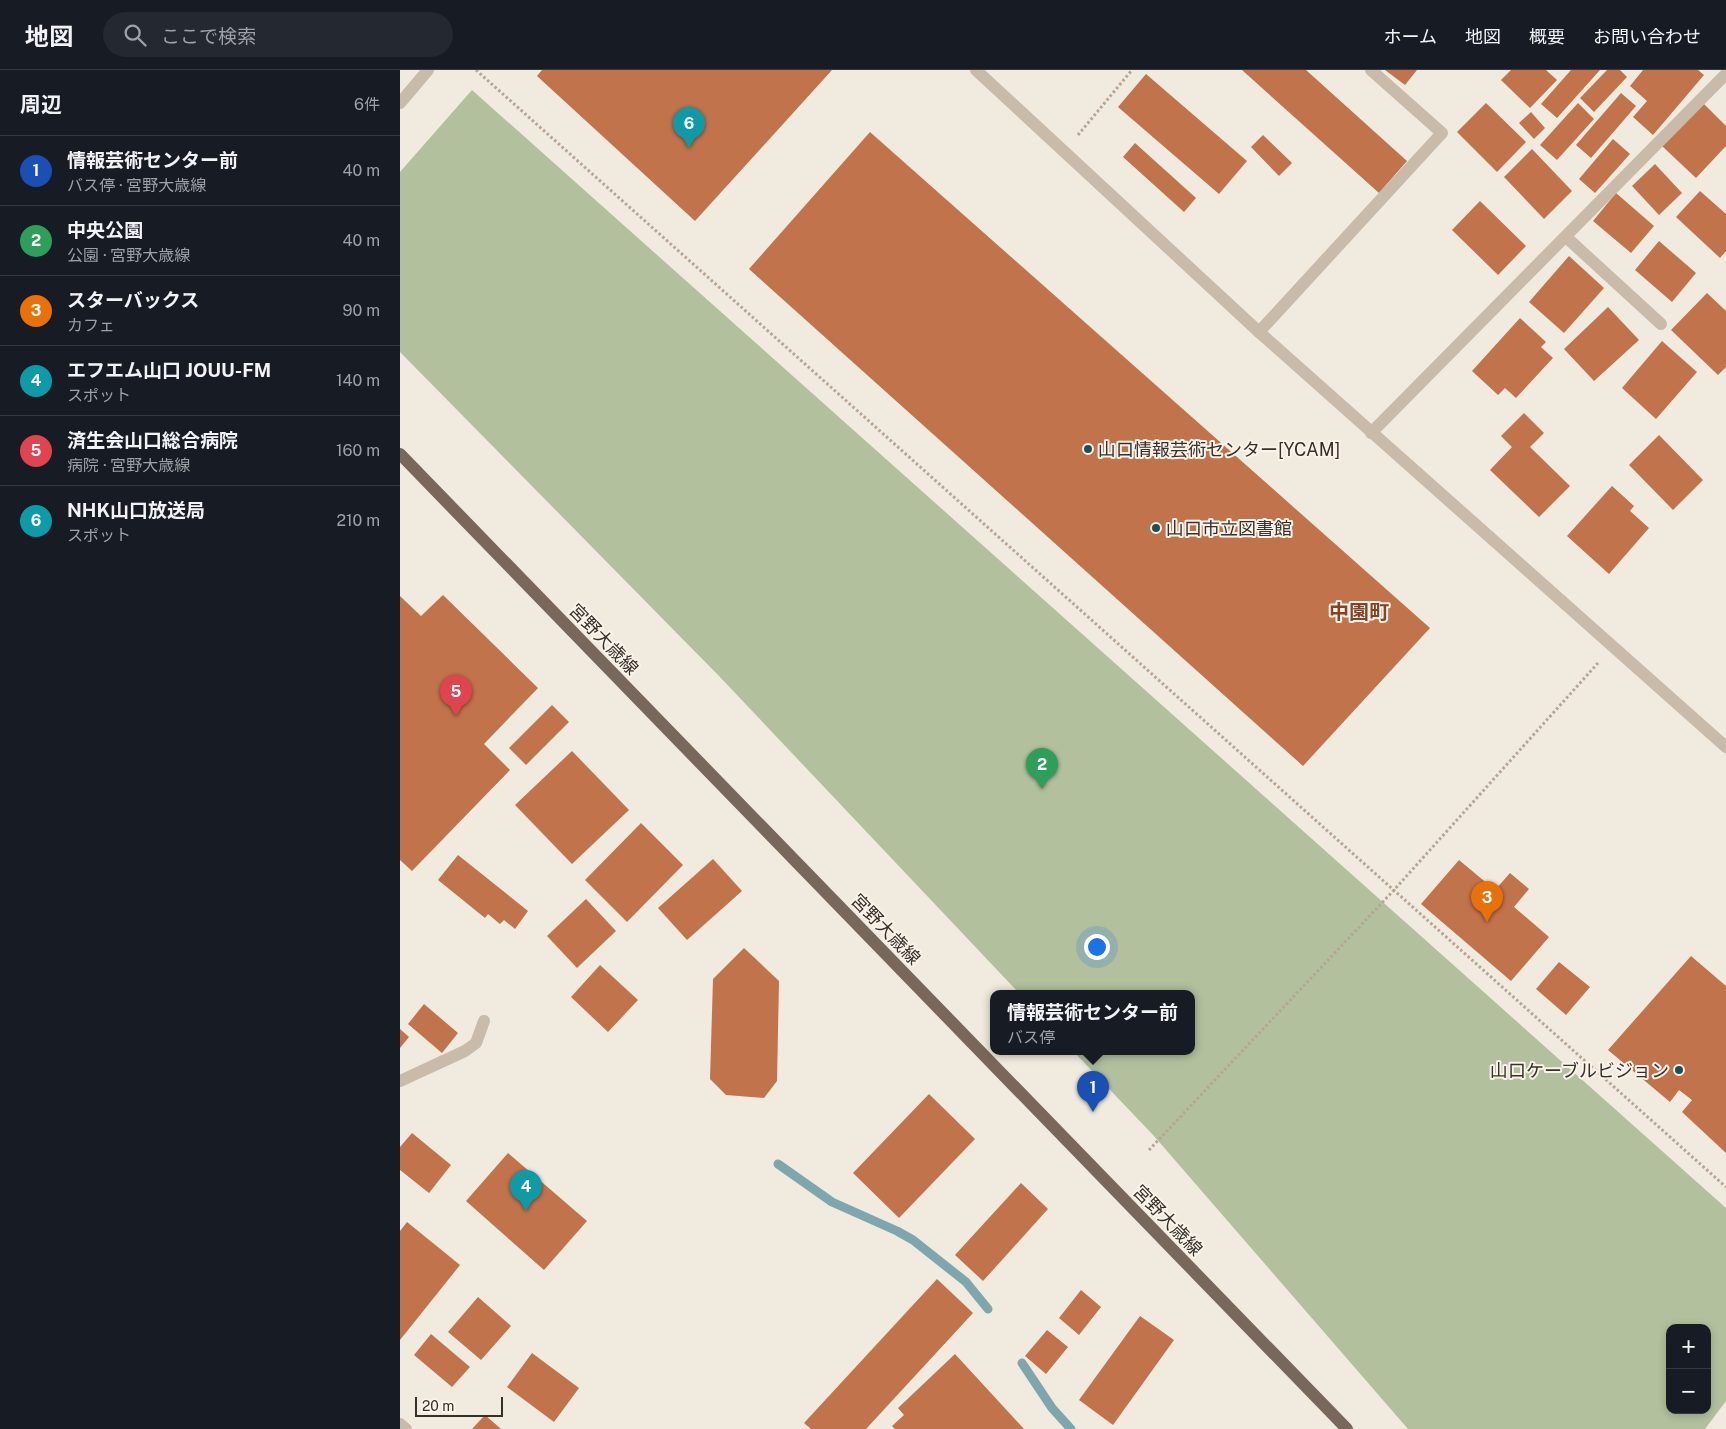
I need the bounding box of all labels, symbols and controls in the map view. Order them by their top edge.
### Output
search box [103,12,453,57]
icon: search [121,21,149,49]
text: 地図 [25,22,73,50]
text: ここで検索 [161,25,256,47]
text: ホーム [1384,26,1437,47]
text: 地図 [1465,26,1501,47]
text: 概要 [1529,26,1565,47]
text: お問い合わせ [1593,26,1701,47]
text: 周辺 [20,92,62,117]
text: 6件 [354,95,380,114]
pin: 6 [673,107,705,148]
text: 情報芸術センター前 [67,149,238,171]
text: 1 [33,161,39,180]
text: 40 m [342,161,380,180]
text: バス停 · 宮野大歳線 [67,176,206,195]
text: 中央公園 [67,219,143,241]
text: 2 [31,231,41,250]
text: 40 m [342,231,380,250]
text: 公園 · 宮野大歳線 [67,246,190,265]
text: スターバックス [67,289,199,311]
text: 3 [31,301,41,320]
text: 90 m [343,301,380,320]
text: カフェ [67,316,115,335]
text: エフエム山口 JOUU-FM [67,359,271,381]
text: 4 [31,371,41,390]
text: 140 m [336,371,380,390]
text: スポット [67,386,131,405]
text: 済生会山口総合病院 [67,429,238,451]
place label: 山口情報芸術センター[YCAM] [1098,439,1340,460]
text: 5 [31,441,41,460]
text: 160 m [336,441,380,460]
marker: 山口情報芸術センター[YCAM] [1082,443,1094,455]
text: 病院 · 宮野大歳線 [67,456,190,475]
text: NHK山口放送局 [67,499,205,521]
text: 6 [31,511,41,530]
text: 210 m [336,511,380,530]
place label: 山口市立図書館 [1166,518,1292,539]
marker: 山口市立図書館 [1150,522,1162,534]
text: スポット [67,526,131,545]
street label: 宮野大歳線 [565,599,643,679]
district label: 中園町 [1329,600,1389,624]
pin: 5 [440,675,472,716]
pin: 2 [1026,748,1058,789]
pin: 3 [1471,881,1503,922]
street label: 宮野大歳線 [847,889,925,969]
your location [1084,934,1110,960]
popup [990,990,1195,1055]
text: 情報芸術センター前 [1007,1001,1178,1023]
text: バス停 [1007,1028,1055,1047]
place label: 山口ケーブルビジョン [1490,1060,1669,1081]
marker: 山口ケーブルビジョン [1673,1064,1685,1076]
pin: 1 [1077,1071,1109,1112]
pin: 4 [510,1170,542,1211]
street label: 宮野大歳線 [1129,1180,1207,1260]
map controls [1666,1324,1711,1414]
button: + [1666,1324,1711,1369]
button: − [1666,1369,1711,1414]
scale bar [415,1394,502,1417]
text: 20 m [422,1398,454,1414]

